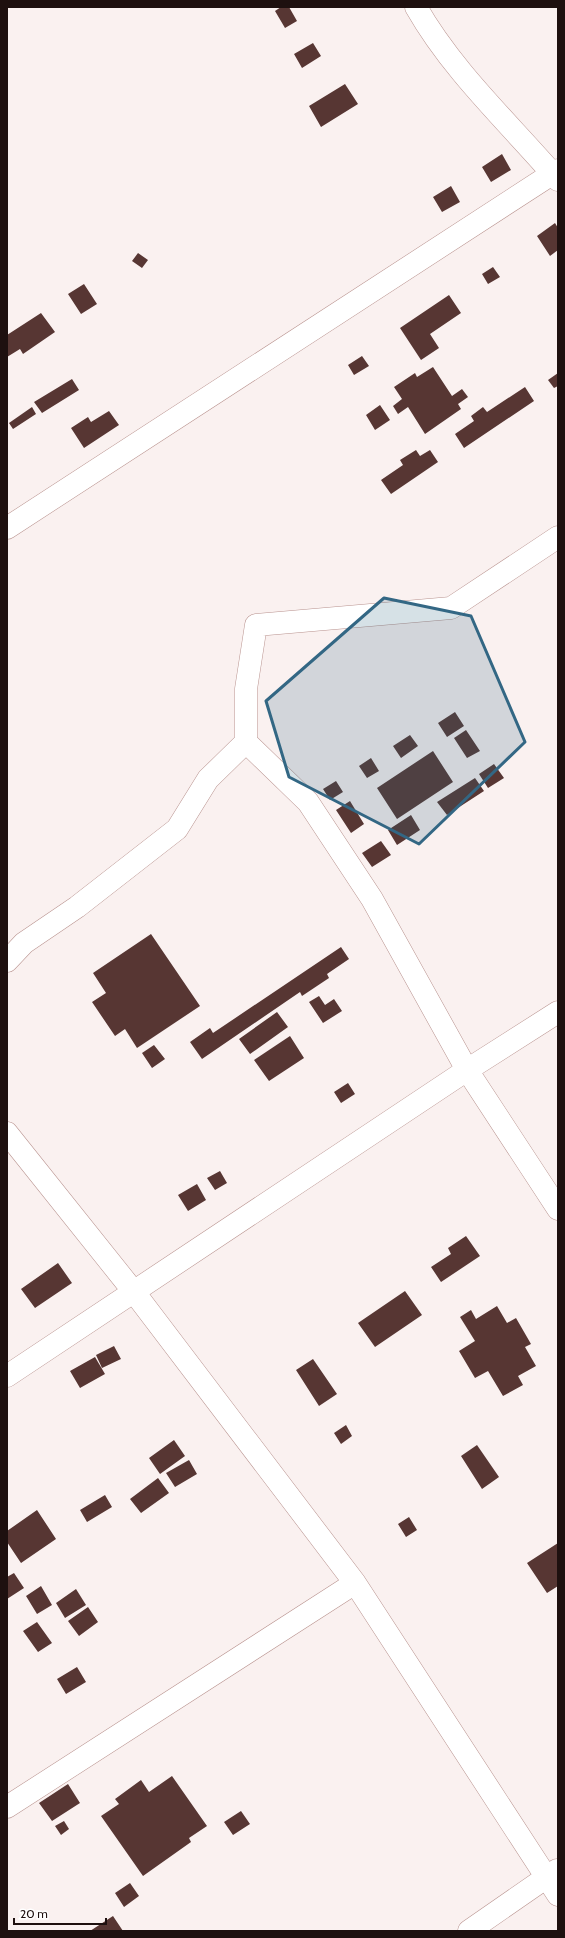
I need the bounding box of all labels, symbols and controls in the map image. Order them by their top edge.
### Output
scale bar [14,1900,106,1926]
text: 20 m [20,1906,48,1921]

